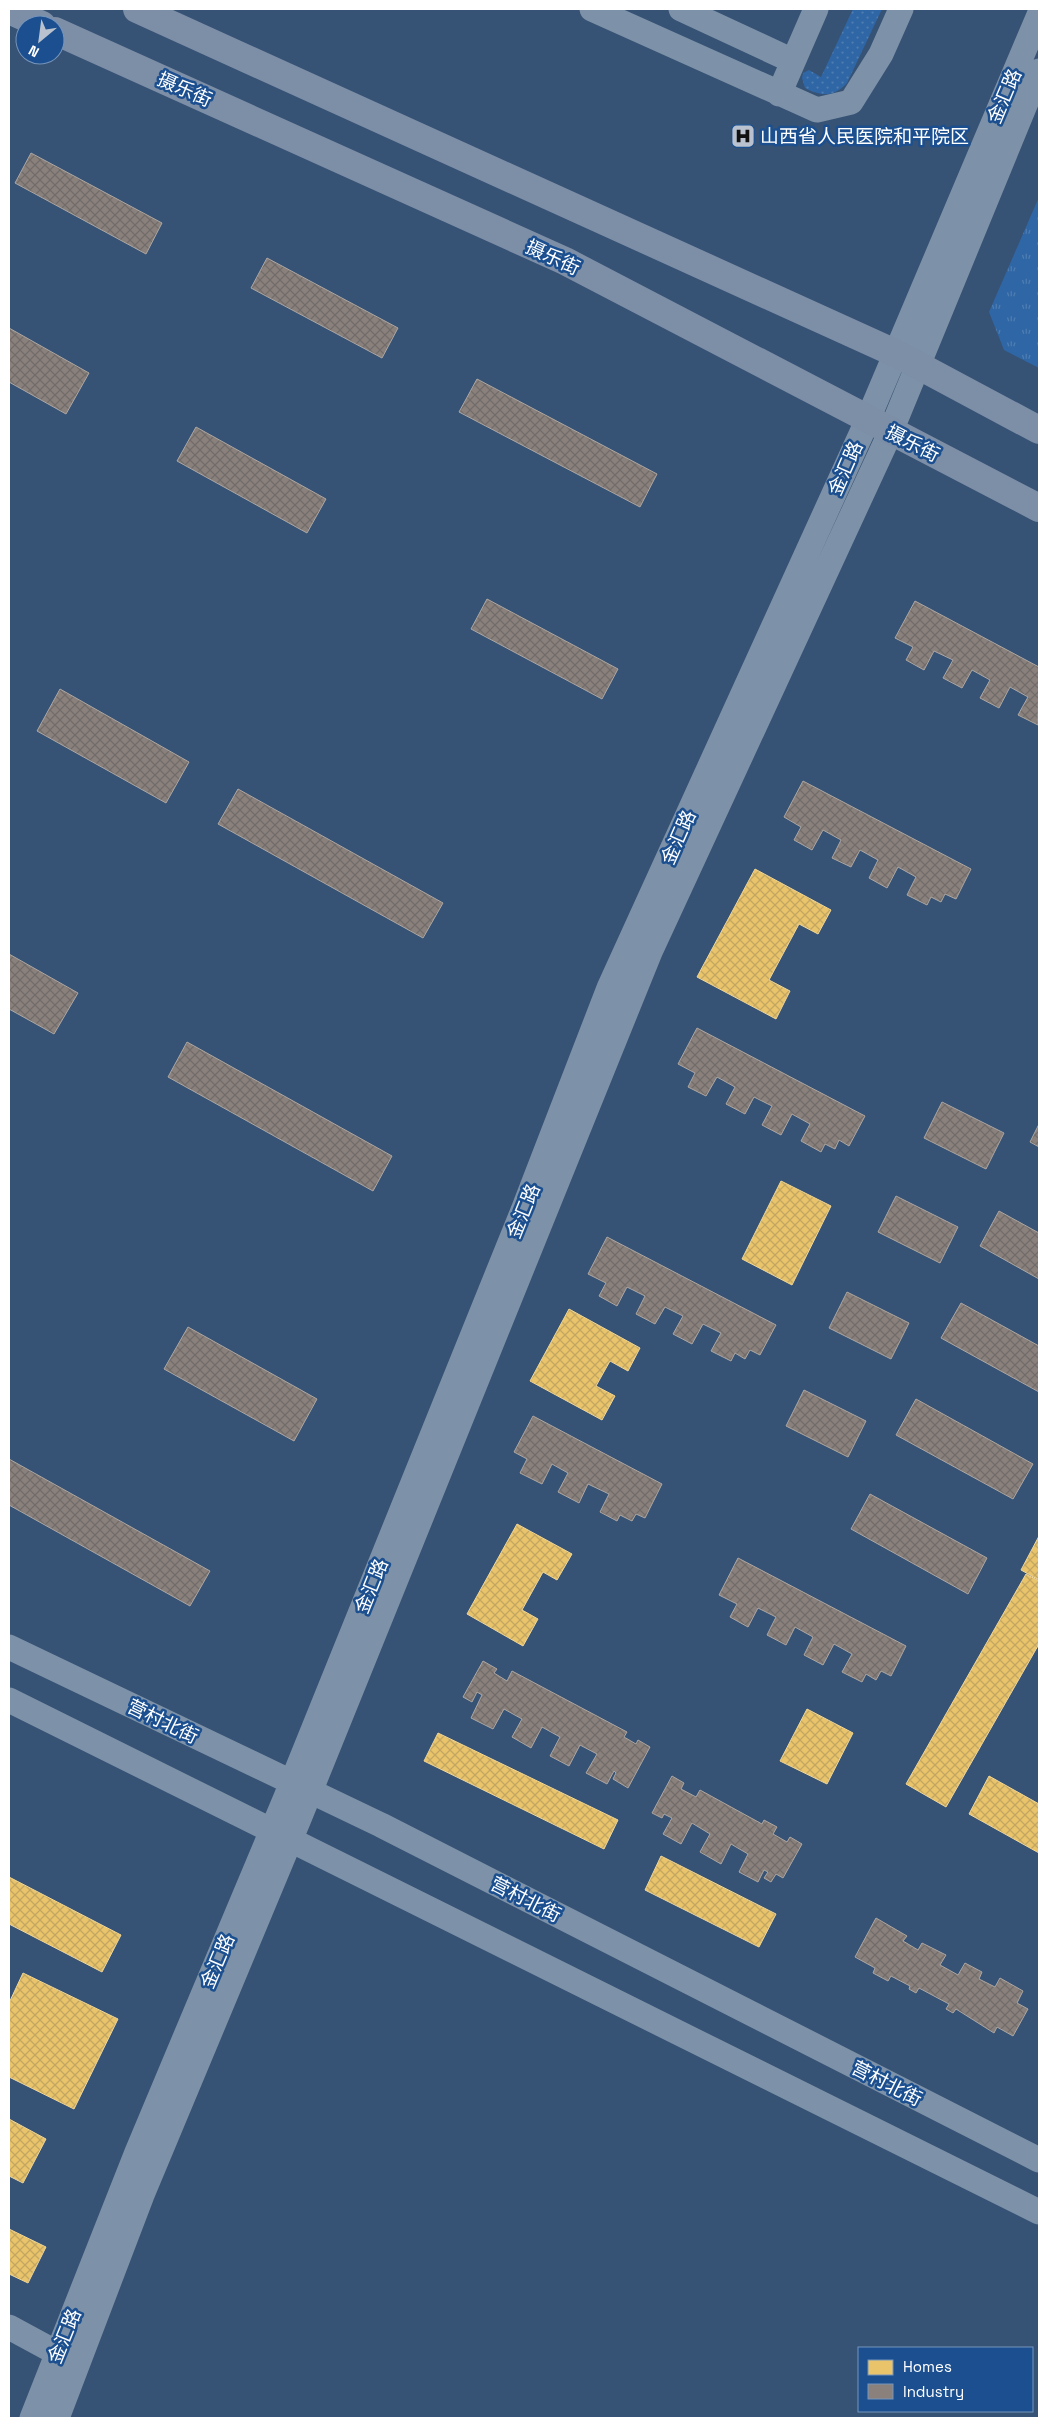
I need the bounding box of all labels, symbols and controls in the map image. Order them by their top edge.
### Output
north arrow [15,15,65,65]
text: N [25,41,42,62]
street label: 金汇路 [982,65,1027,127]
street label: 摄乐街 [154,66,216,112]
hospital icon: 山西省人民医院和平院区 [730,123,756,149]
place label: 山西省人民医院和平院区 [760,124,969,149]
street label: 摄乐街 [522,234,584,281]
street label: 摄乐街 [882,419,944,468]
street label: 金汇路 [822,437,868,499]
street label: 金汇路 [655,806,701,868]
street label: 金汇路 [501,1180,546,1242]
street label: 金汇路 [349,1555,394,1617]
street label: 营村北街 [123,1694,202,1749]
street label: 营村北街 [486,1871,565,1928]
street label: 金汇路 [195,1930,240,1992]
street label: 营村北街 [847,2055,926,2112]
street label: 金汇路 [42,2305,87,2367]
legend [858,2347,1033,2412]
text: Homes [903,2357,952,2376]
text: Industry [903,2382,964,2401]

